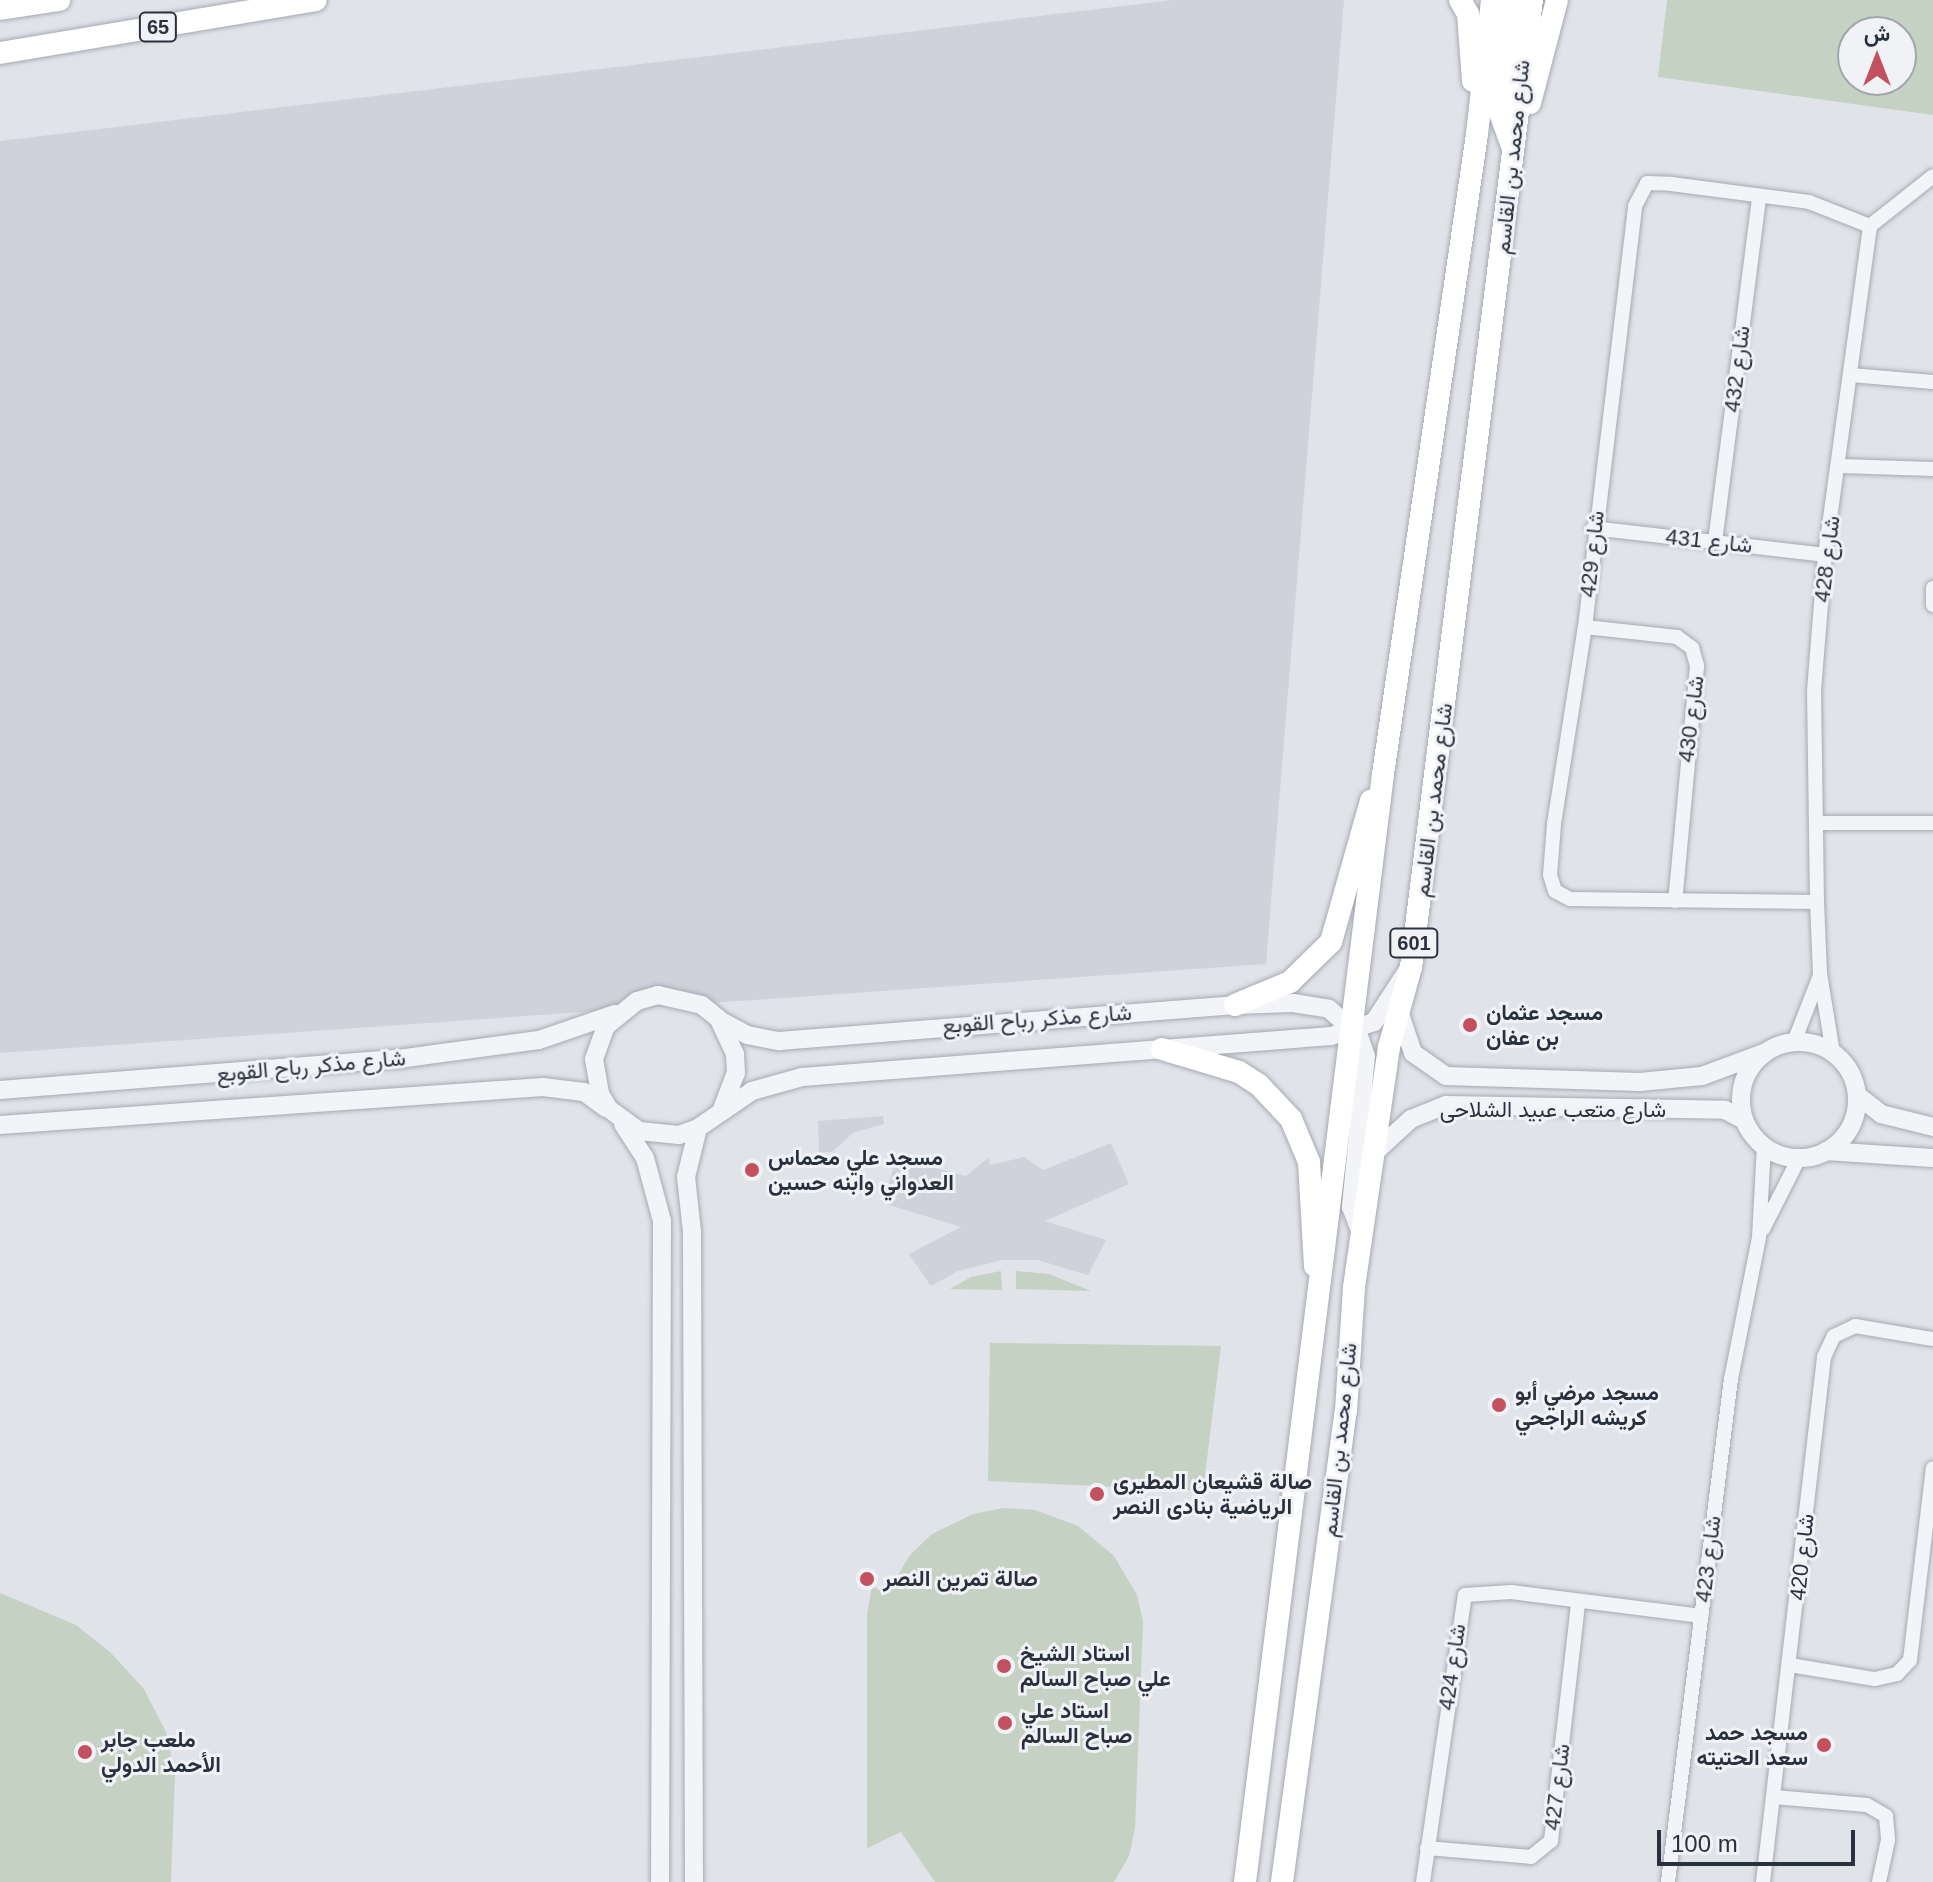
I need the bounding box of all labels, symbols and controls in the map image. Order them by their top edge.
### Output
road number: 65 [138,11,178,43]
north arrow [1837,16,1917,96]
text: ش [1864,21,1890,46]
street label: شارع محمد بن القاسم [1489,58,1535,256]
street label: شارع 432 [1719,324,1755,414]
street label: شارع 429 [1574,509,1610,599]
street label: شارع 428 [1809,514,1845,604]
street label: شارع 431 [1664,523,1754,559]
street label: شارع 430 [1673,674,1709,764]
street label: شارع محمد بن القاسم [1408,701,1458,899]
road number: 601 [1388,927,1440,959]
street label: شارع مذكر رباح القوبع [941,999,1133,1039]
place label: مسجد عثمان بن عفان [1486,999,1603,1050]
marker: مسجد عثمان بن عفان [1461,1016,1479,1034]
street label: شارع مذكر رباح القوبع [215,1045,407,1087]
street label: شارع متعب عبيد الشلاحى [1440,1097,1666,1123]
place label: مسجد علي محماس العدواني وابنه حسين [768,1144,954,1196]
marker: مسجد علي محماس العدواني وابنه حسين [743,1161,761,1179]
street label: شارع محمد بن القاسم [1316,1341,1362,1539]
place label: مسجد مرضي أبو كريشه الراجحي [1515,1379,1659,1430]
marker: مسجد مرضي أبو كريشه الراجحي [1490,1396,1508,1414]
place label: صالة قشيعان المطيرى الرياضية بنادى النصر [1113,1468,1312,1520]
marker: صالة قشيعان المطيرى الرياضية بنادى النصر [1088,1485,1106,1503]
street label: شارع 420 [1784,1512,1820,1602]
street label: شارع 423 [1690,1514,1726,1604]
place label: صالة تمرين النصر [883,1566,1038,1592]
marker: صالة تمرين النصر [858,1570,876,1588]
street label: شارع 424 [1433,1622,1471,1712]
place label: استاد الشيخ علي صباح السالم [1020,1640,1171,1692]
marker: استاد الشيخ علي صباح السالم [995,1657,1013,1675]
place label: استاد علي صباح السالم [1021,1697,1132,1748]
marker: استاد علي صباح السالم [996,1714,1014,1732]
place label: مسجد حمد سعد الحتيته [1697,1719,1808,1770]
place label: ملعب جابر الأحمد الدولي [101,1726,221,1778]
marker: مسجد حمد سعد الحتيته [1815,1736,1833,1754]
street label: شارع 427 [1539,1742,1575,1832]
marker: ملعب جابر الأحمد الدولي [76,1743,94,1761]
scale bar [1661,1814,1859,1864]
text: 100 m [1671,1830,1738,1857]

